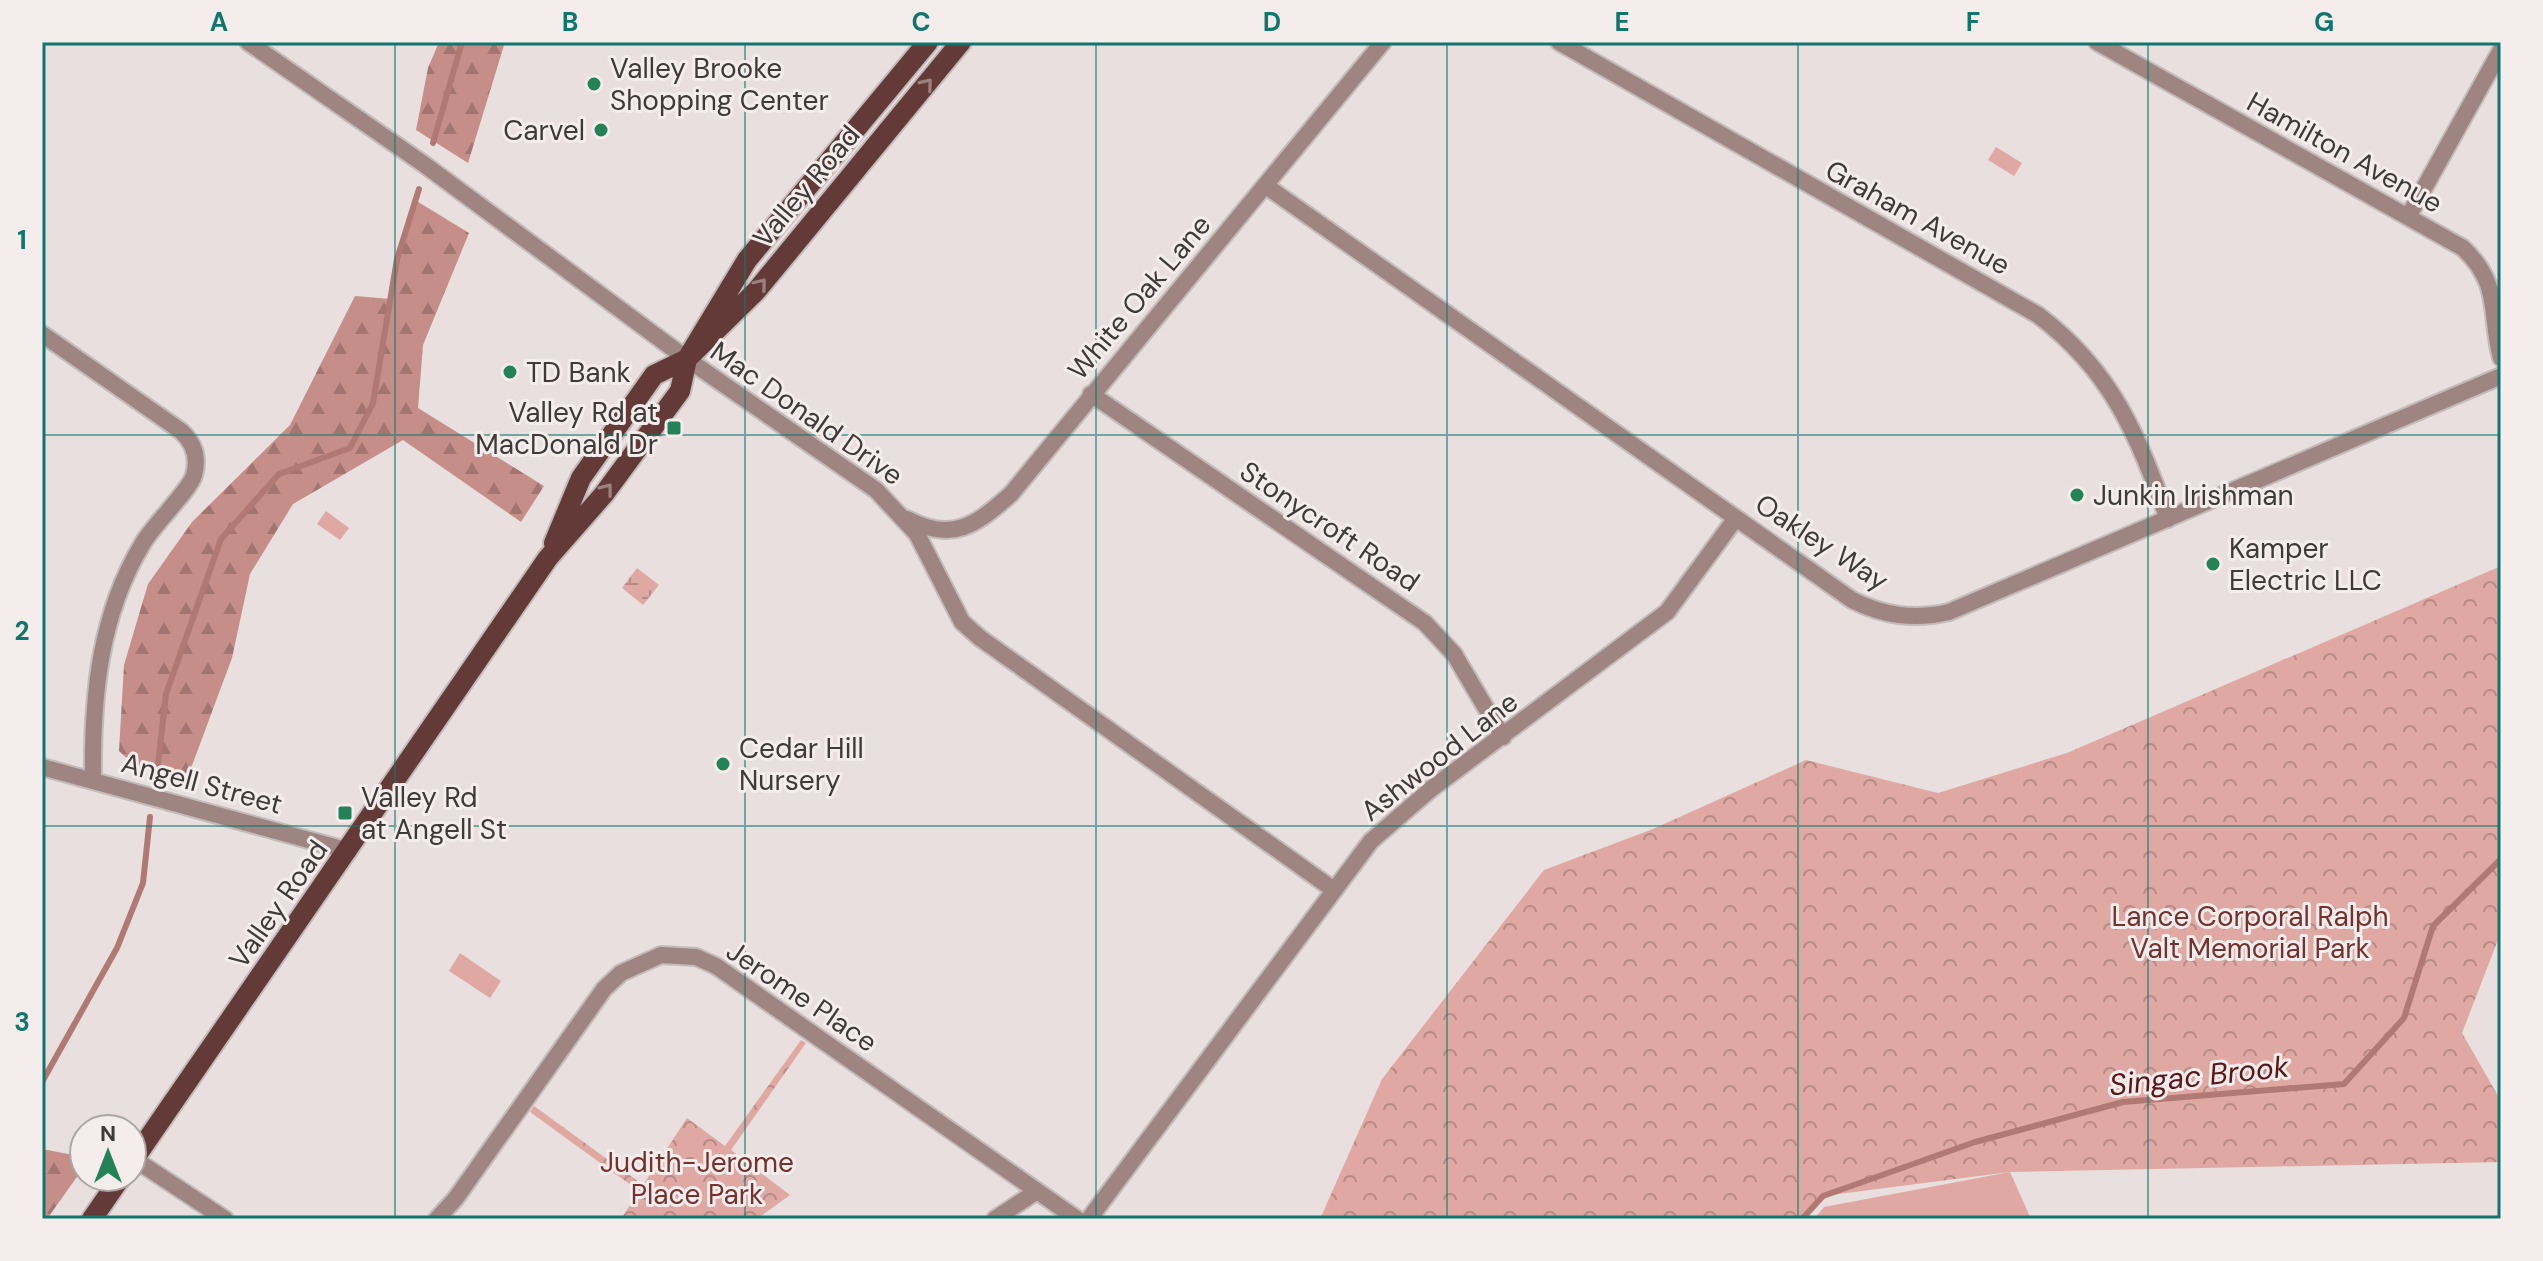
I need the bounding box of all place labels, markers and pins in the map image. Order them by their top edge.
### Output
place label: Valley Brooke Shopping Center [610,50,829,119]
marker: Valley Brooke Shopping Center [585,75,603,93]
place label: Carvel [503,112,585,149]
marker: Carvel [592,121,610,139]
place label: TD Bank [526,354,631,391]
marker: TD Bank [501,363,519,381]
place label: Valley Rd at MacDonald Dr [475,394,658,463]
marker: Valley Rd at MacDonald Dr [665,419,683,437]
place label: Junkin Irishman [2093,477,2294,514]
marker: Junkin Irishman [2068,486,2086,504]
place label: Kamper Electric LLC [2229,530,2382,599]
marker: Kamper Electric LLC [2204,555,2222,573]
place label: Cedar Hill Nursery [739,730,864,799]
marker: Cedar Hill Nursery [714,755,732,773]
place label: Valley Rd at Angell St [361,779,507,848]
marker: Valley Rd at Angell St [336,804,354,822]

